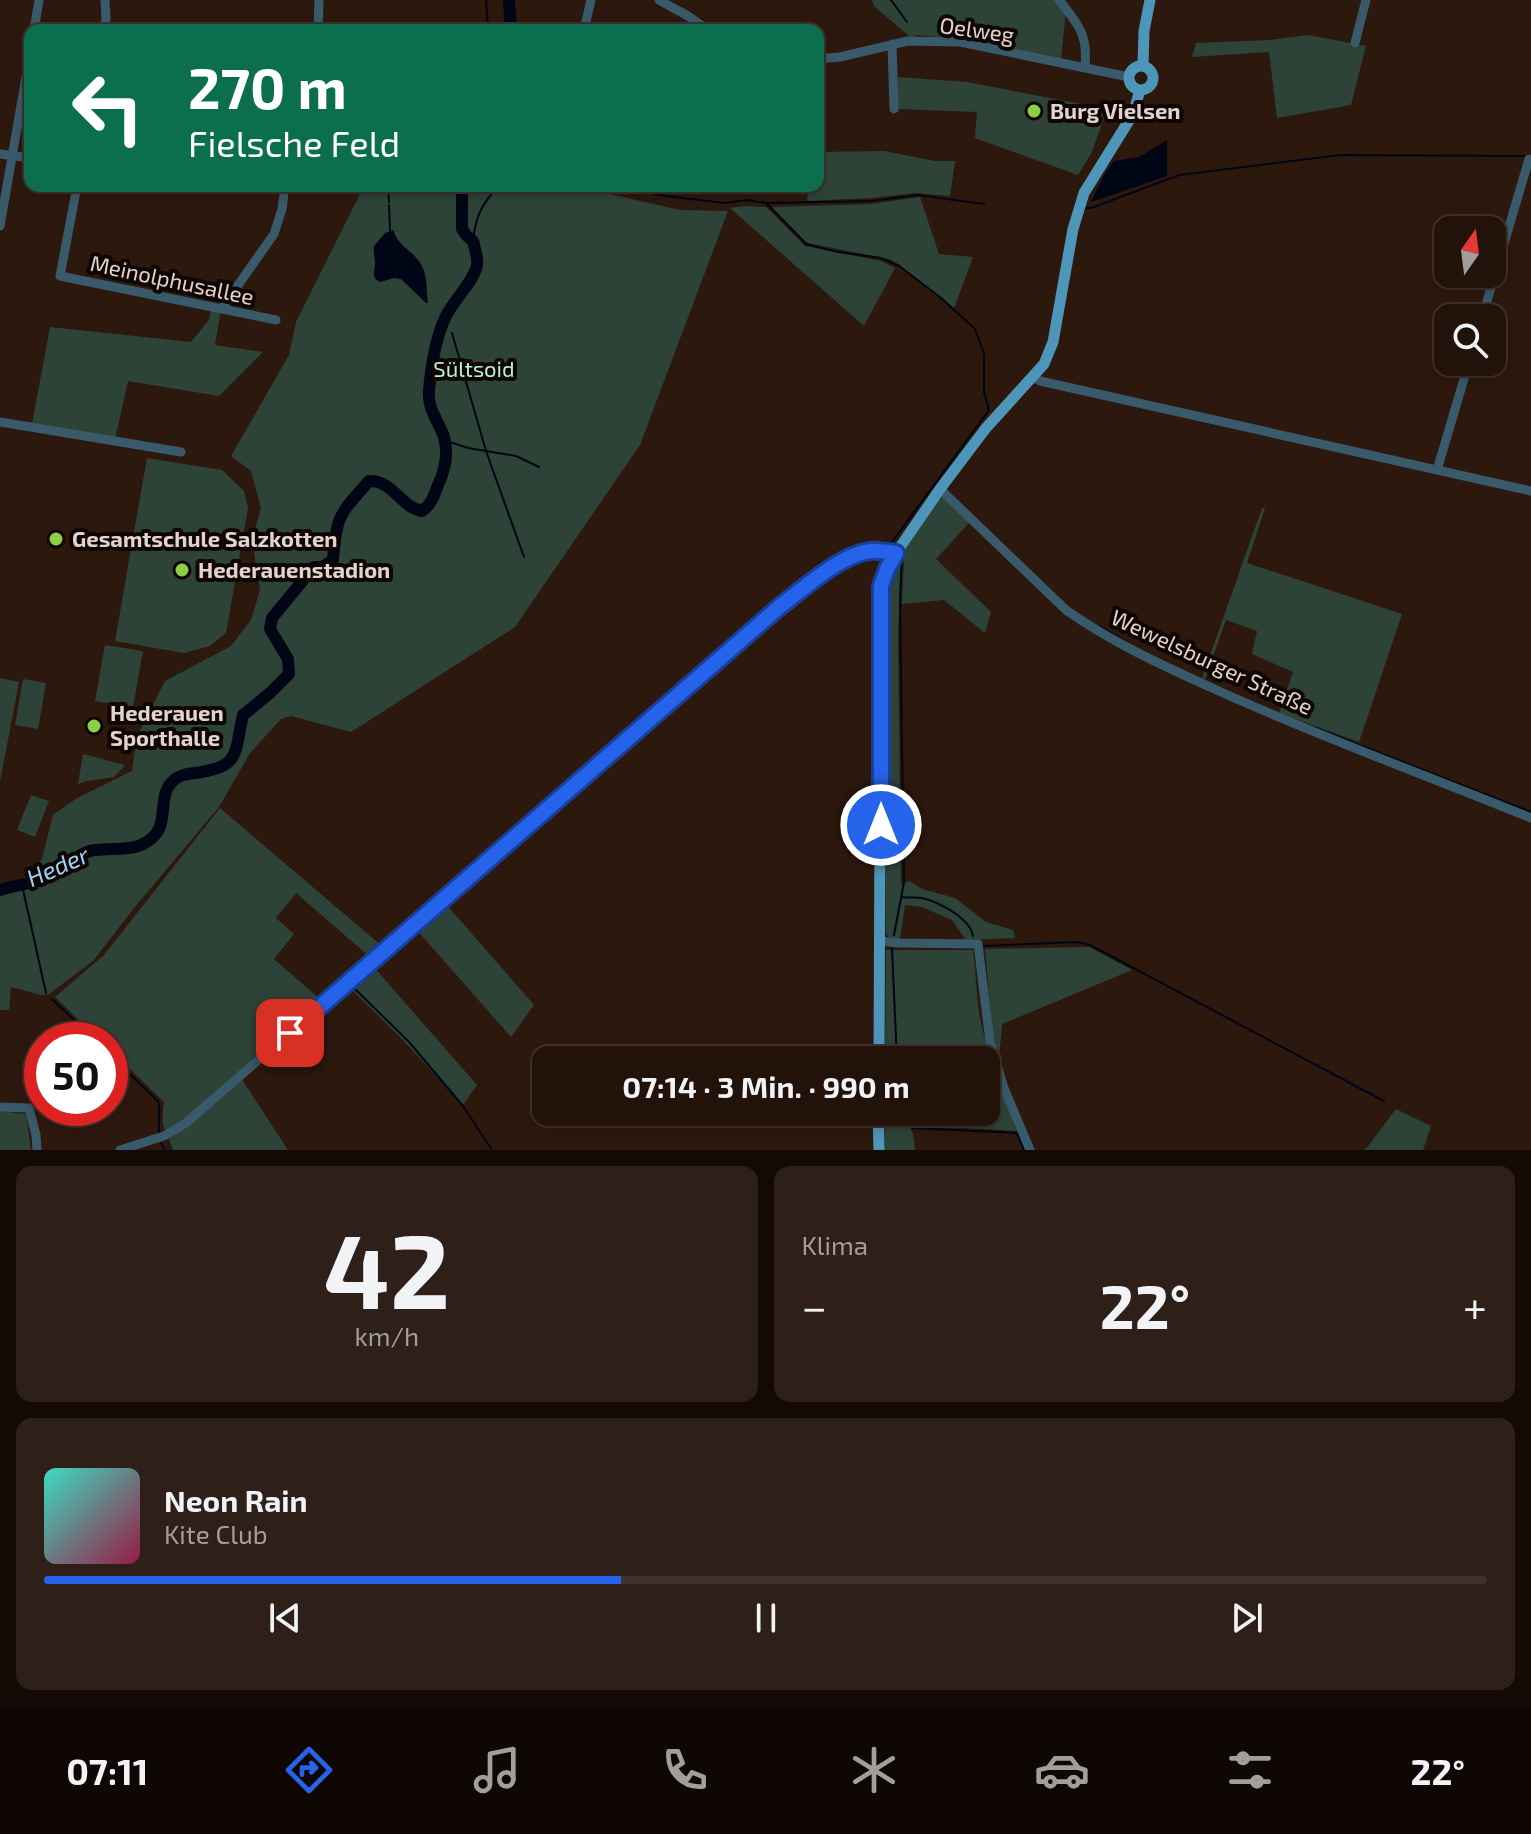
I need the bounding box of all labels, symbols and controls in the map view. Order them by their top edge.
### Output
street label: Oelweg [938,11,1016,47]
text: 270 m [188,53,347,120]
icon: left [56,56,160,160]
place label: Burg Vielsen [1050,97,1181,123]
marker: Burg Vielsen [1025,102,1043,120]
text: Fielsche Feld [188,121,400,164]
north arrow [1434,216,1506,288]
map controls [1434,216,1506,376]
street label: Meinolphusallee [88,249,256,309]
button: search [1434,304,1506,376]
park label: Sültsoid [433,355,515,381]
place label: Gesamtschule Salzkotten [72,525,338,551]
marker: Gesamtschule Salzkotten [47,530,65,548]
place label: Hederauenstadion [198,556,390,582]
marker: Hederauenstadion [173,561,191,579]
street label: Wewelsburger Straße [1108,603,1317,719]
place label: Hederauen Sporthalle [110,699,224,750]
marker: Hederauen Sporthalle [85,717,103,735]
position arrow [839,783,923,867]
water label: Heder [22,839,93,892]
pin [256,999,324,1067]
icon: arrive [268,1011,312,1055]
speed limit sign: 50 [24,1022,128,1126]
text: 07:14 · 3 Min. · 990 m [622,1068,910,1104]
text: 42 [323,1205,450,1330]
text: Klima [802,1229,868,1260]
text: 22° [1100,1269,1190,1341]
text: − [802,1279,827,1332]
text: + [1463,1279,1487,1332]
text: km/h [354,1320,419,1351]
text: Neon Rain [164,1482,308,1518]
text: Kite Club [164,1518,268,1549]
icon: previous [263,1596,307,1640]
icon: pause [744,1596,788,1640]
icon: next [1225,1596,1269,1640]
icon: directions [281,1742,337,1798]
icon: music [469,1742,525,1798]
icon: phone [657,1742,713,1798]
icon: climate [846,1742,902,1798]
icon: car [1034,1742,1090,1798]
icon: filters [1222,1742,1278,1798]
text: 07:11 [66,1749,148,1792]
text: 22° [1411,1749,1465,1792]

